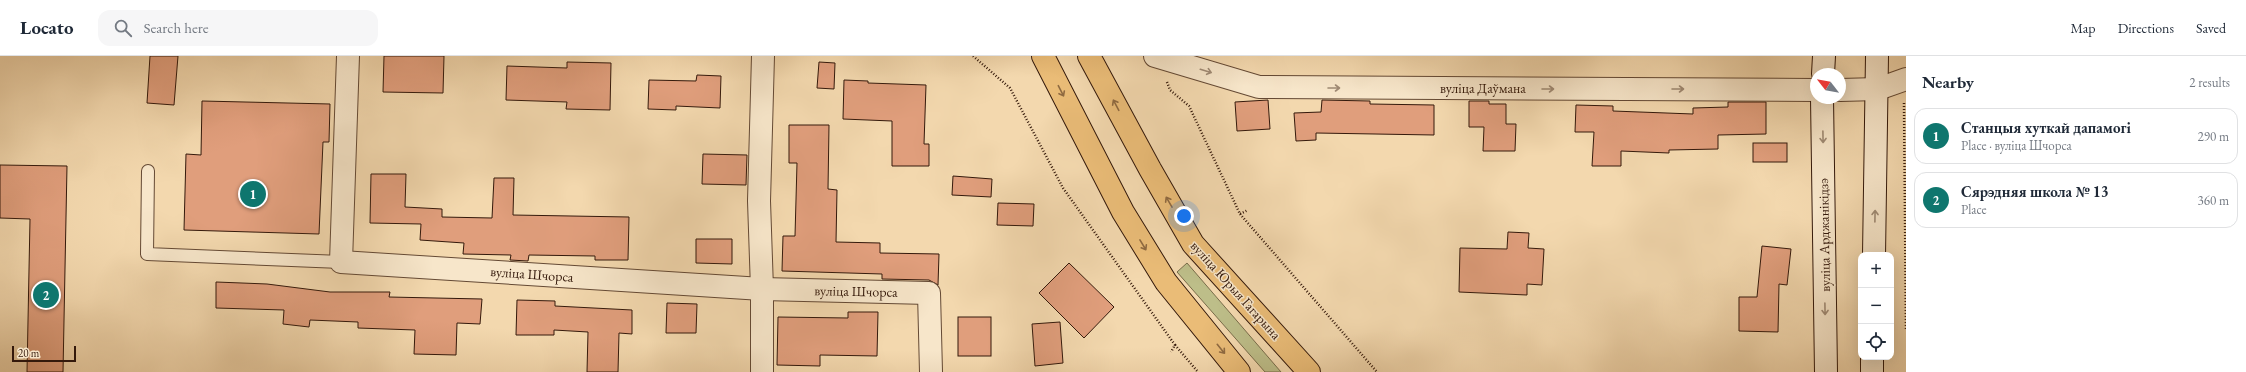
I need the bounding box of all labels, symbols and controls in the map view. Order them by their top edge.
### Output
search box [98,10,378,46]
text: Locato [20,15,74,40]
icon: search [112,17,134,39]
text: Search here [144,18,209,37]
text: Map [2070,19,2096,37]
text: Directions [2118,19,2174,37]
text: Saved [2196,19,2226,37]
one-way arrow [1199,68,1212,75]
north arrow [1810,68,1846,104]
text: Nearby [1922,71,1974,93]
text: 2 results [2189,74,2230,91]
street label: вуліца Даўмана [1440,79,1526,97]
one-way arrow [1058,84,1065,96]
one-way arrow [1327,84,1340,92]
one-way arrow [1541,85,1554,93]
one-way arrow [1671,85,1684,93]
one-way arrow [1111,99,1119,111]
text: Станцыя хуткай дапамогі [1961,118,2131,137]
text: 1 [1933,128,1939,145]
text: 290 m [2198,128,2229,145]
one-way arrow [1819,130,1827,143]
text: Place · вуліца Шчорса [1961,137,2072,154]
street label: вуліца Арджанікідзэ [1814,178,1834,292]
pin: 1 [240,179,266,209]
text: Сярэдняя школа № 13 [1961,182,2109,201]
text: 2 [1933,192,1939,209]
text: 360 m [2198,192,2229,209]
one-way arrow [1164,196,1172,208]
text: Place [1961,201,1987,218]
your location [1174,206,1194,226]
one-way arrow [1871,210,1879,223]
street label: вуліца Юрыя Гагарына [1187,237,1285,344]
one-way arrow [1140,239,1148,251]
map controls [1858,252,1894,360]
button: + [1858,252,1894,288]
street label: вуліца Шчорса [490,262,575,286]
pin: 2 [33,280,59,310]
street label: вуліца Шчорса [814,281,898,301]
button: − [1858,288,1894,324]
one-way arrow [1821,302,1829,315]
button: locate [1858,324,1894,360]
scale bar [12,344,76,363]
one-way arrow [1216,344,1225,355]
text: 20 m [18,346,39,360]

